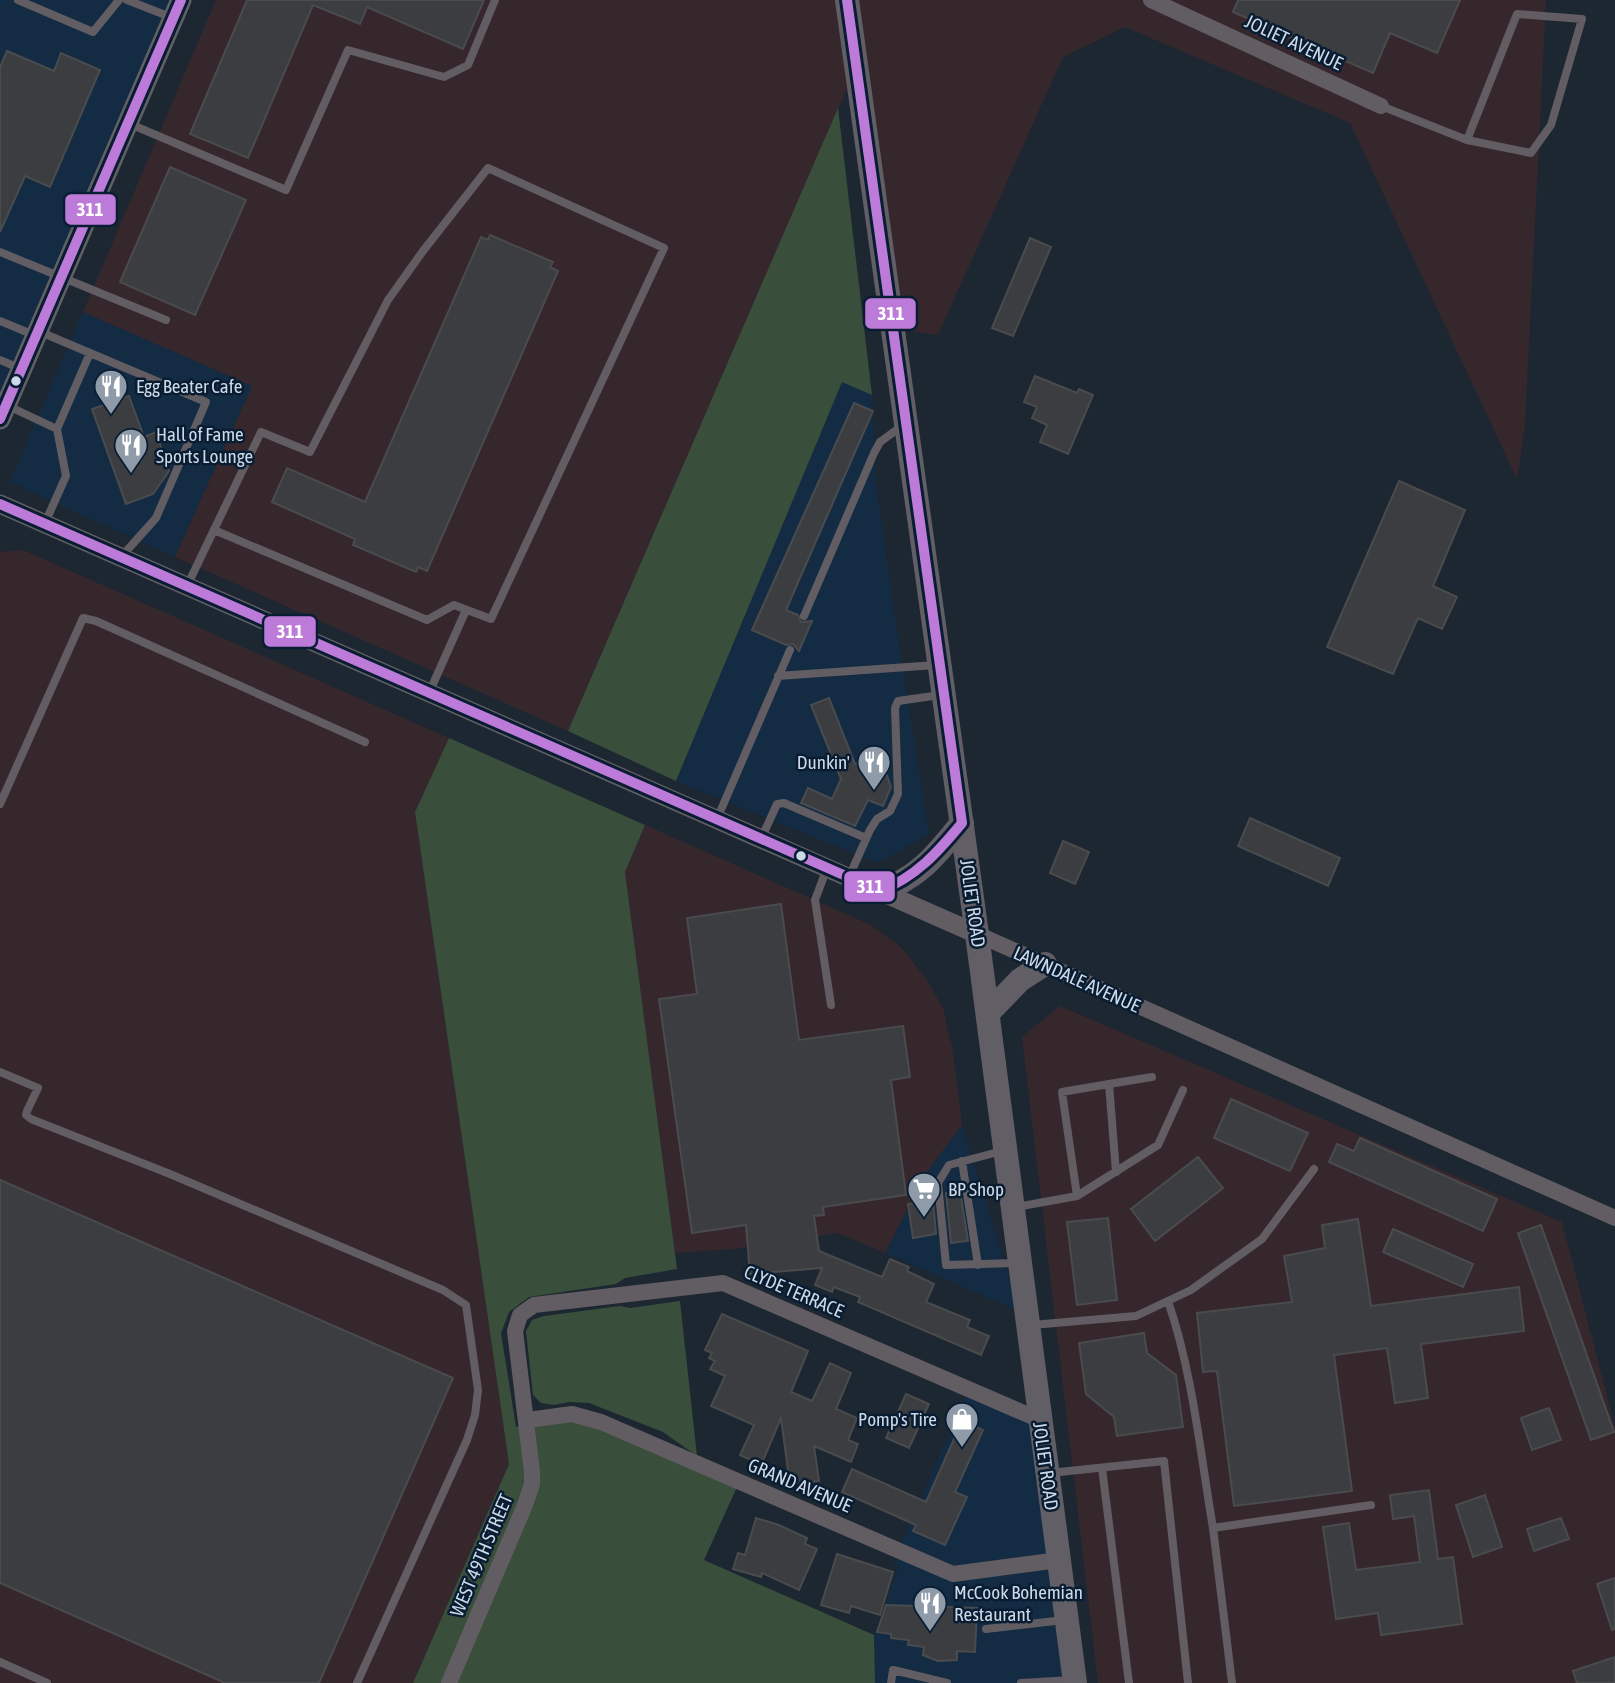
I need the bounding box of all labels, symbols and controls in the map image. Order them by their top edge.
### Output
street label: JOLIET AVENUE [1242,10,1346,74]
line badge: 311 [64,193,117,226]
text: 311 [77,198,103,220]
line badge: 311 [864,297,917,330]
text: 311 [878,302,904,324]
restaurant icon: Egg Beater Cafe [92,367,130,416]
unlabelled marker [9,374,23,388]
place label: Egg Beater Cafe [136,375,243,397]
place label: Hall of Fame Sports Lounge [156,423,253,467]
restaurant icon: Hall of Fame Sports Lounge [112,426,150,475]
line badge: 311 [263,615,317,648]
text: 311 [277,620,303,642]
restaurant icon: Dunkin' [855,743,893,792]
place label: Dunkin' [797,751,850,773]
unlabelled marker [794,849,808,863]
street label: JOLIET ROAD [956,858,990,948]
line badge: 311 [843,870,896,903]
text: 311 [857,875,883,897]
street label: LAWNDALE AVENUE [1010,941,1144,1017]
supermarket icon: BP Shop [905,1170,943,1219]
place label: BP Shop [948,1178,1004,1200]
street label: CLYDE TERRACE [741,1260,847,1322]
shop icon: Pomp's Tire [943,1400,981,1449]
place label: Pomp's Tire [858,1408,937,1430]
street label: JOLIET ROAD [1029,1421,1063,1511]
street label: GRAND AVENUE [745,1453,855,1517]
street label: WEST 49TH STREET [445,1490,517,1620]
place label: McCook Bohemian Restaurant [954,1581,1083,1625]
restaurant icon: McCook Bohemian Restaurant [911,1584,949,1633]

